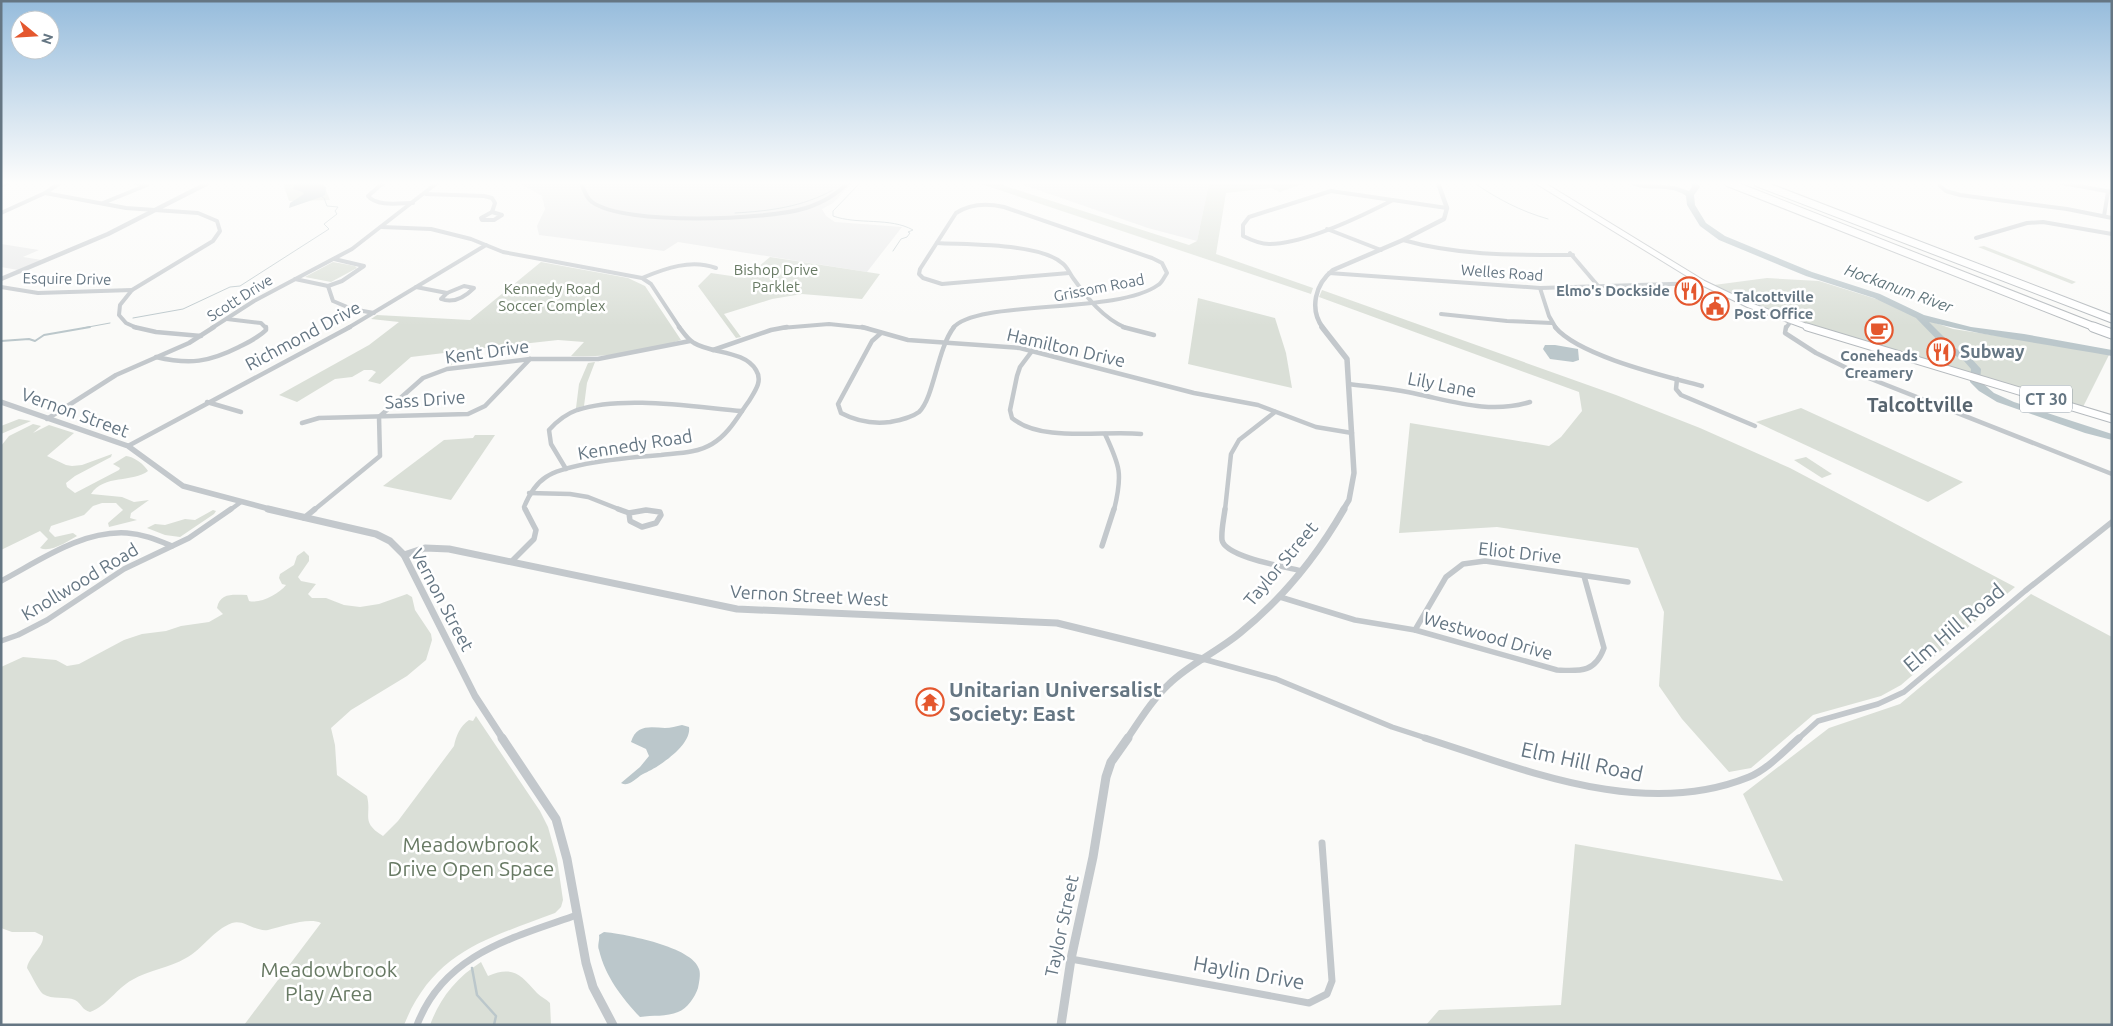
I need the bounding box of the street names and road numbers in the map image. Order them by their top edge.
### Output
street label: Welles Road [1460,261,1544,284]
street label: Esquire Drive [22,269,112,288]
street label: Grissom Road [1052,270,1146,305]
street label: Scott Drive [204,271,276,324]
street label: Richmond Drive [241,296,364,374]
street label: Hamilton Drive [1005,324,1127,370]
street label: Kent Drive [444,335,530,367]
street label: Lily Lane [1406,368,1478,400]
street label: Vernon Street [19,383,132,441]
street label: Sass Drive [384,386,466,412]
road number: CT 30 [2020,386,2072,412]
street label: Kennedy Road [576,425,694,463]
street label: Taylor Street [1239,517,1321,609]
street label: Knollwood Road [18,538,141,624]
street label: Eliot Drive [1478,538,1563,566]
street label: Vernon Street [408,545,478,654]
street label: Elm Hill Road [1898,578,2009,676]
street label: Vernon Street West [729,581,889,609]
street label: Westwood Drive [1421,607,1555,663]
street label: Elm Hill Road [1519,736,1645,786]
street label: Taylor Street [1040,873,1082,979]
street label: Haylin Drive [1192,950,1307,994]

